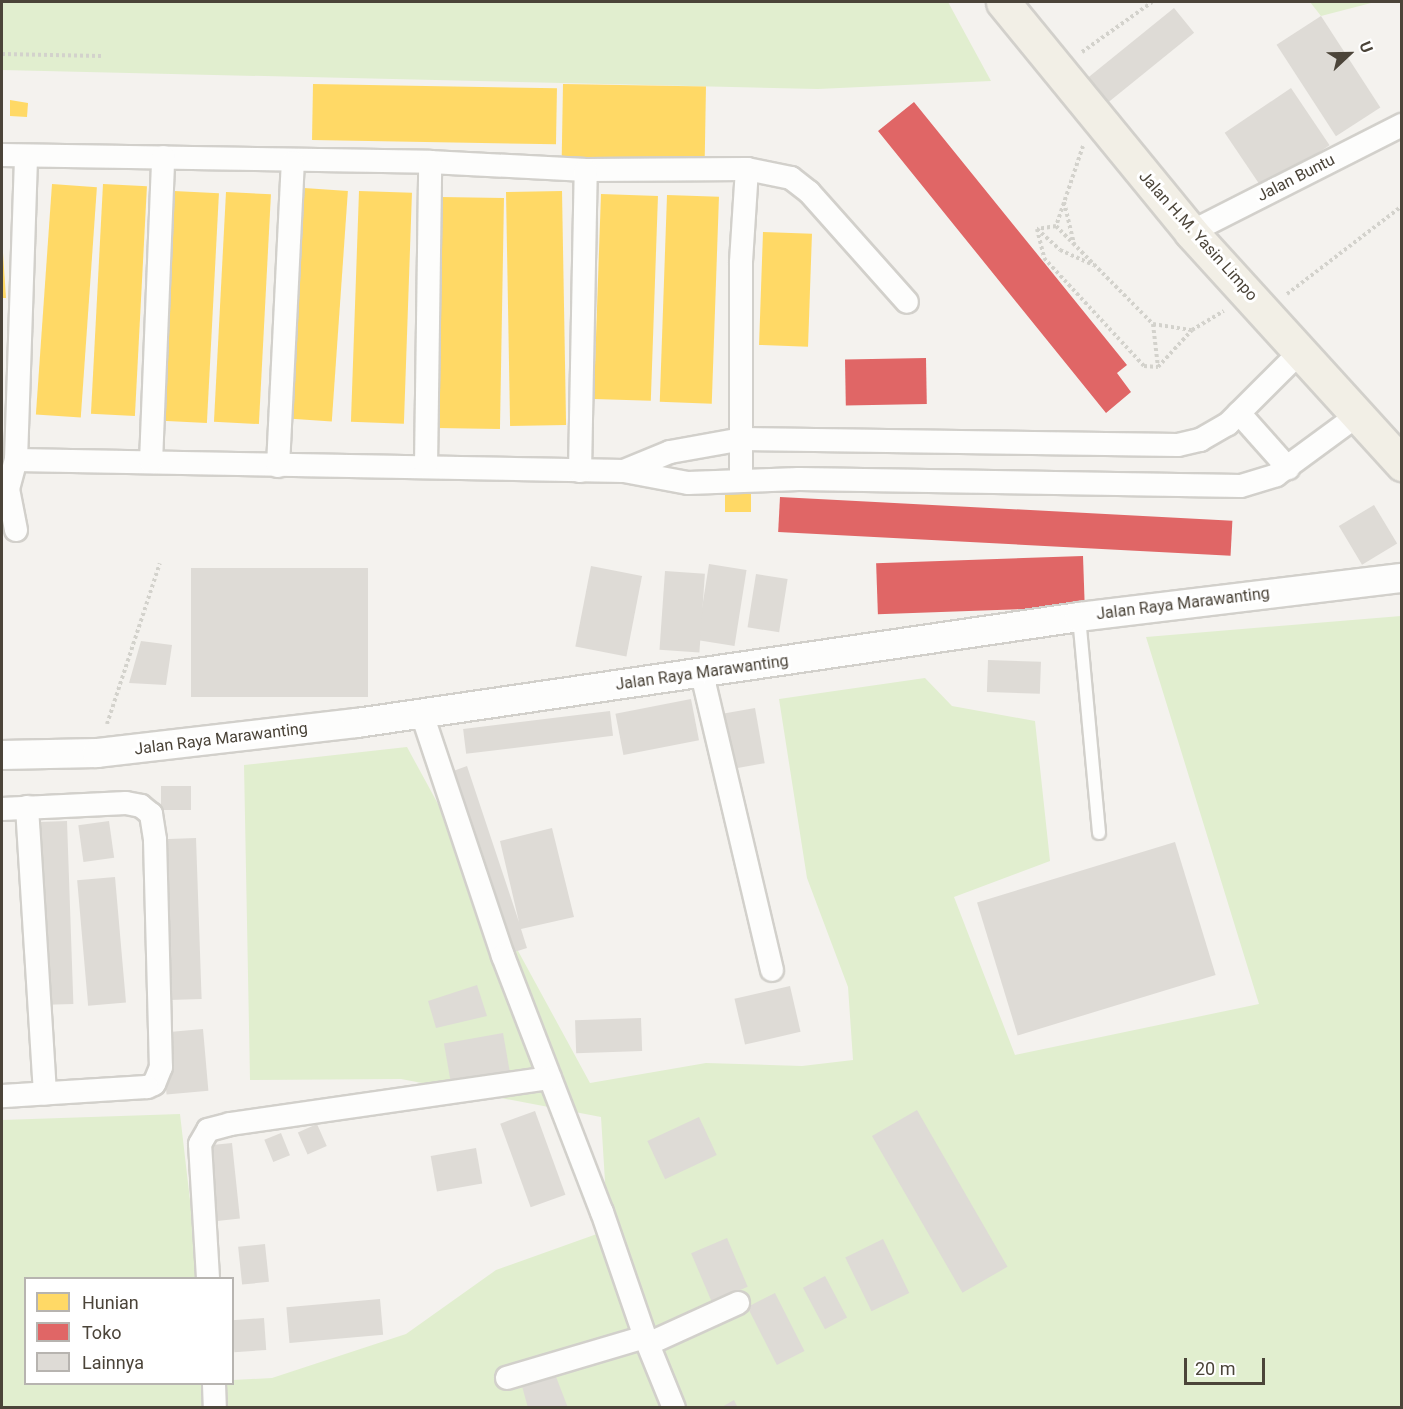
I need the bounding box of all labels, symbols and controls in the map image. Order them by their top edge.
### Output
north arrow [1319,24,1379,84]
text: U [1355,39,1377,56]
street label: Jalan Buntu [1254,150,1338,206]
street label: Jalan H.M. Yasin Limpo [1135,167,1261,305]
street label: Jalan Raya Marawanting [1095,584,1271,624]
street label: Jalan Raya Marawanting [614,651,790,695]
street label: Jalan Raya Marawanting [133,719,309,759]
legend [24,1277,234,1385]
text: Hunian [82,1292,139,1313]
text: Toko [82,1322,122,1343]
scale bar [1187,1346,1268,1384]
text: Lainnya [82,1352,144,1373]
text: 20 m [1195,1358,1235,1379]

